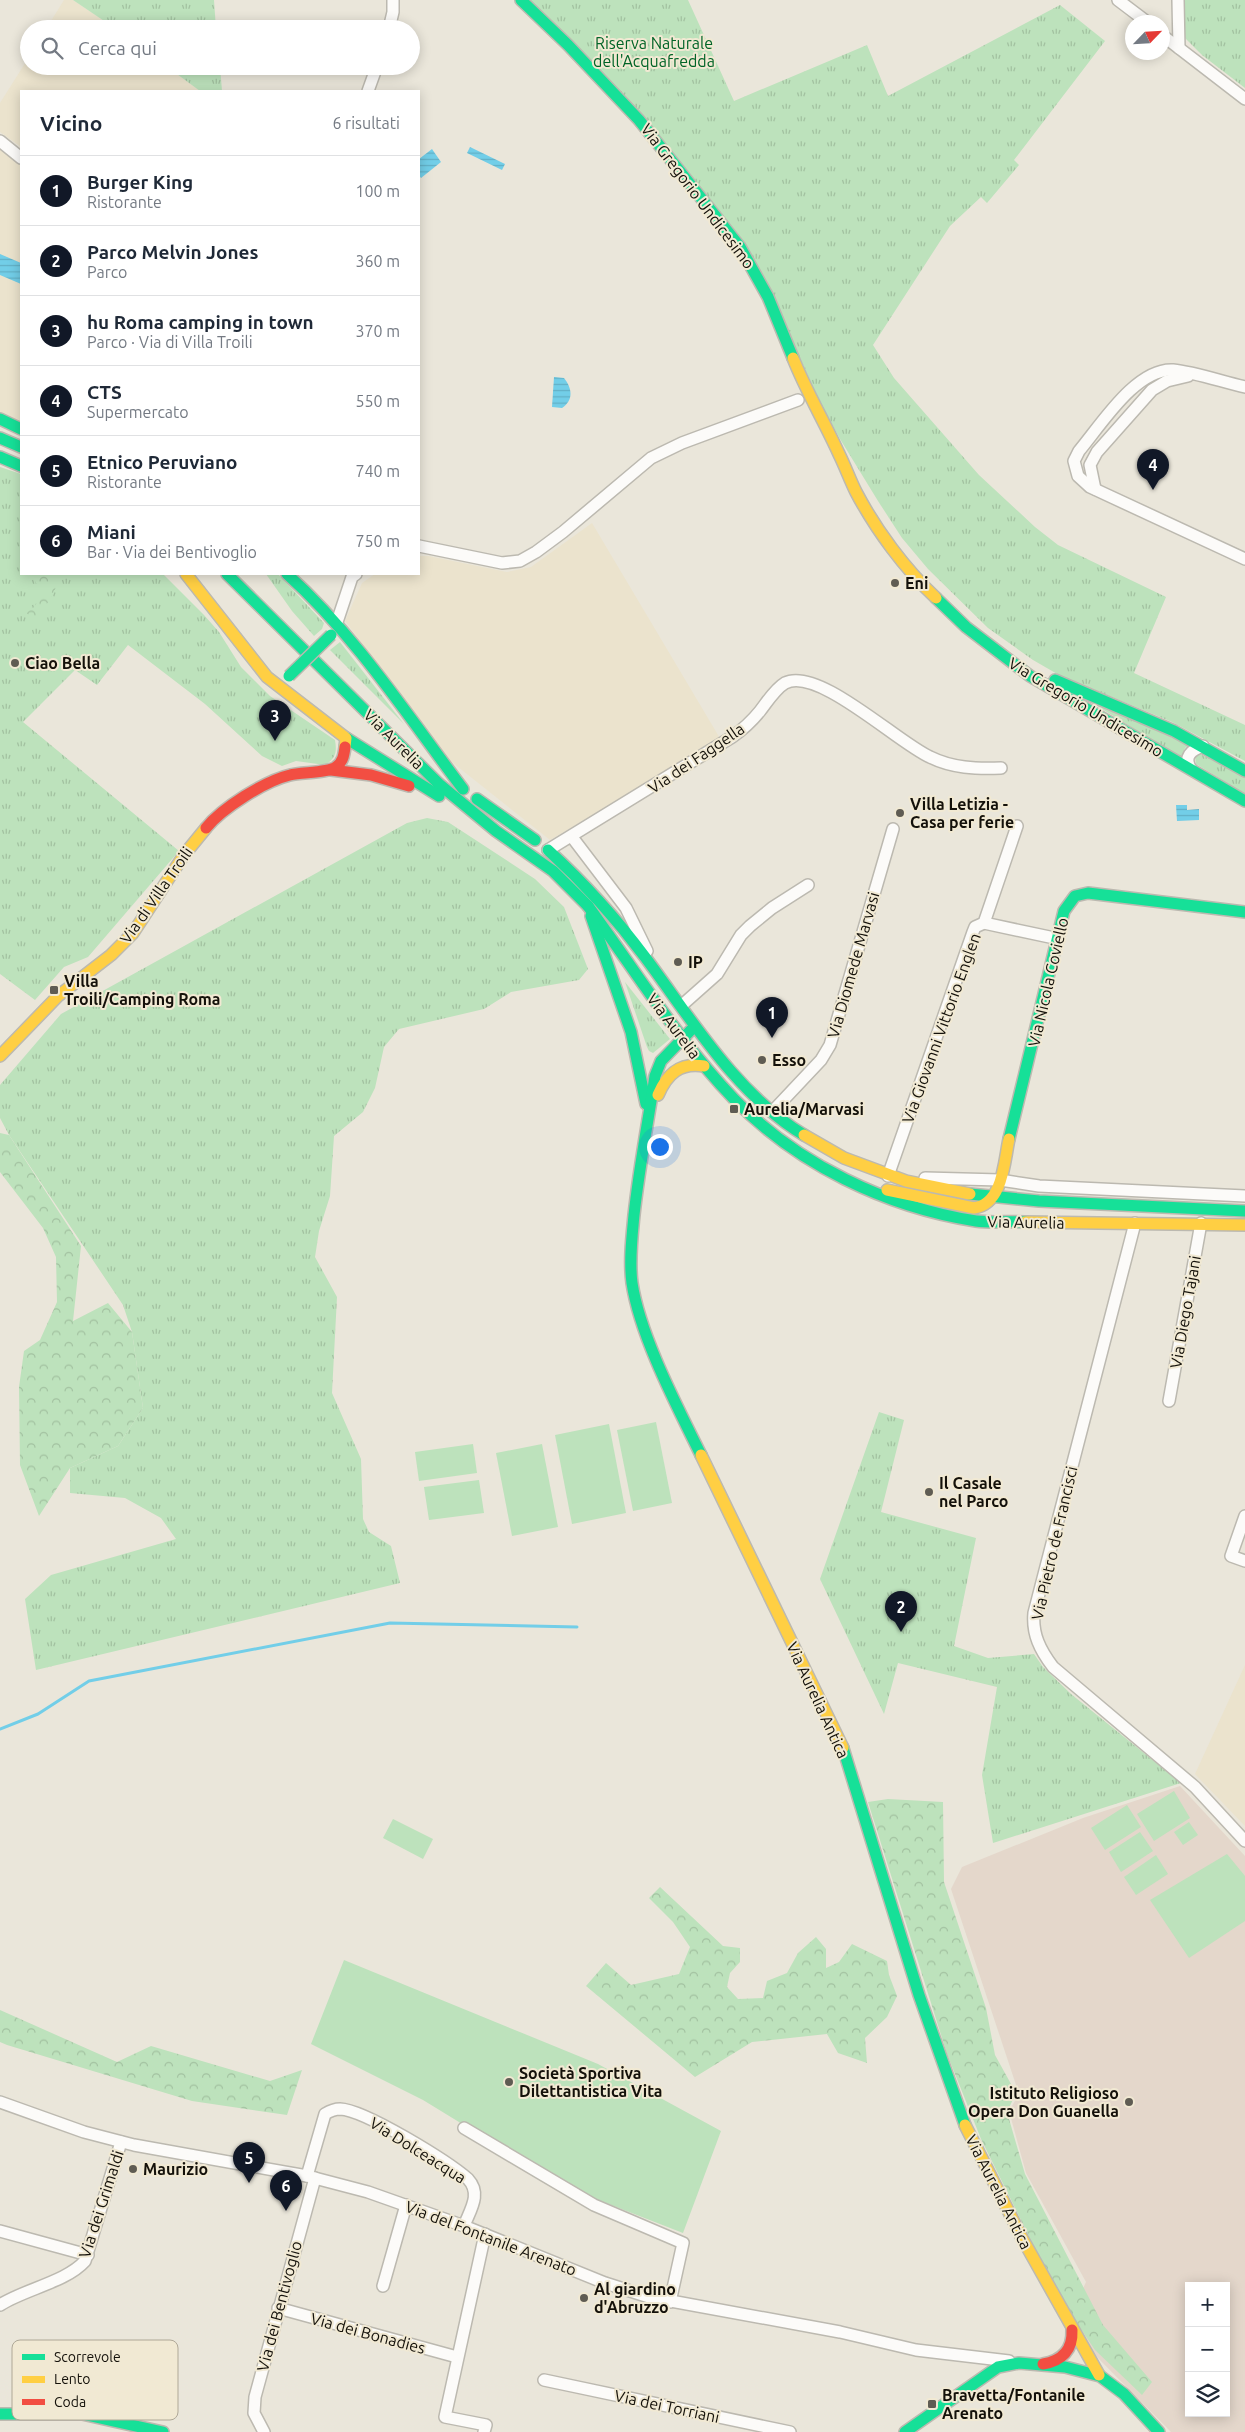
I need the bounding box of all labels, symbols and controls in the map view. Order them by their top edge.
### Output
north arrow [1125,15,1170,60]
search box [20,20,420,75]
icon: search [38,34,66,62]
park label: Riserva Naturale dell'Acquafredda [593,34,715,70]
text: Cerca qui [78,37,157,59]
text: Vicino [40,111,102,135]
text: 6 risultati [332,114,400,132]
street label: Via Gregorio Undicesimo [638,120,758,272]
text: Burger King [87,171,193,193]
text: 1 [51,182,61,200]
text: 100 m [355,182,400,200]
text: Ristorante [87,193,162,211]
text: Parco Melvin Jones [87,241,258,263]
text: 2 [51,252,61,270]
text: 360 m [355,252,400,270]
text: Parco [87,263,127,281]
text: hu Roma camping in town [87,311,314,333]
text: 3 [51,322,61,340]
text: 370 m [355,322,400,340]
text: Parco · Via di Villa Troili [87,333,253,351]
text: CTS [87,381,122,403]
text: 4 [51,392,61,410]
text: 550 m [355,392,400,410]
text: Supermercato [87,403,189,421]
pin: 4 [1137,449,1169,490]
text: Etnico Peruviano [87,451,237,473]
text: 5 [51,462,61,480]
text: 740 m [355,462,400,480]
text: Ristorante [87,473,162,491]
text: Miani [87,521,136,543]
text: 6 [51,532,61,550]
text: 750 m [355,532,400,550]
text: Bar · Via dei Bentivoglio [87,543,257,561]
place label: Eni [905,574,928,592]
marker: Eni [889,577,901,589]
place label: Ciao Bella [25,654,100,672]
street label: Via Gregorio Undicesimo [1005,654,1167,760]
marker: Ciao Bella [9,657,21,669]
pin: 3 [259,700,291,741]
street label: Via Aurelia [360,705,428,773]
street label: Via dei Faggella [644,719,748,797]
place label: Villa Letizia - Casa per ferie [910,795,1014,831]
marker: Villa Letizia - Casa per ferie [894,807,906,819]
street label: Via di Villa Troili [116,843,196,947]
street label: Via Diomede Marvasi [824,890,882,1040]
street label: Via Nicola Coviello [1024,916,1072,1048]
street label: Via Giovanni Vittorio Englen [898,930,984,1126]
place label: IP [688,953,703,971]
marker: IP [672,956,684,968]
place label: Villa Troili/Camping Roma [64,972,221,1008]
marker: Villa Troili/Camping Roma [48,984,60,996]
street label: Via Aurelia [644,990,704,1062]
pin: 1 [756,997,788,1038]
place label: Esso [772,1051,806,1069]
marker: Esso [756,1054,768,1066]
place label: Aurelia/Marvasi [744,1100,864,1118]
marker: Aurelia/Marvasi [728,1103,740,1115]
your location [647,1134,673,1160]
street label: Via Aurelia [987,1212,1065,1232]
street label: Via Diego Tajani [1166,1254,1204,1370]
street label: Via Pietro de Francisci [1028,1464,1080,1622]
place label: Il Casale nel Parco [939,1474,1008,1510]
marker: Il Casale nel Parco [923,1486,935,1498]
pin: 2 [885,1591,917,1632]
street label: Via Aurelia Antica [783,1639,853,1761]
place label: Società Sportiva Dilettantistica Vita [519,2064,663,2100]
marker: Società Sportiva Dilettantistica Vita [503,2076,515,2088]
place label: Istituto Religioso Opera Don Guanella [968,2084,1119,2120]
marker: Istituto Religioso Opera Don Guanella [1123,2096,1135,2108]
street label: Via Dolceacqua [367,2113,469,2187]
street label: Via Aurelia Antica [962,2132,1036,2252]
pin: 5 [233,2142,265,2183]
street label: Via dei Grimaldi [75,2148,127,2260]
place label: Maurizio [143,2160,208,2178]
marker: Maurizio [127,2163,139,2175]
pin: 6 [270,2170,302,2211]
street label: Via del Fontanile Arenato [403,2197,579,2279]
street label: Via dei Bentivoglio [253,2239,305,2373]
place label: Al giardino d'Abruzzo [594,2280,676,2316]
map controls [1185,2282,1230,2417]
button: + [1185,2282,1230,2327]
marker: Al giardino d'Abruzzo [578,2292,590,2304]
street label: Via dei Bonadies [309,2309,427,2357]
button: − [1185,2327,1230,2372]
legend [12,2340,178,2420]
text: Scorrevole [54,2349,121,2365]
text: Lento [54,2371,91,2387]
button: layers [1185,2372,1230,2417]
street label: Via dei Torriani [613,2386,721,2426]
place label: Bravetta/Fontanile Arenato [942,2386,1085,2422]
text: Coda [54,2394,86,2410]
marker: Bravetta/Fontanile Arenato [926,2398,938,2410]

